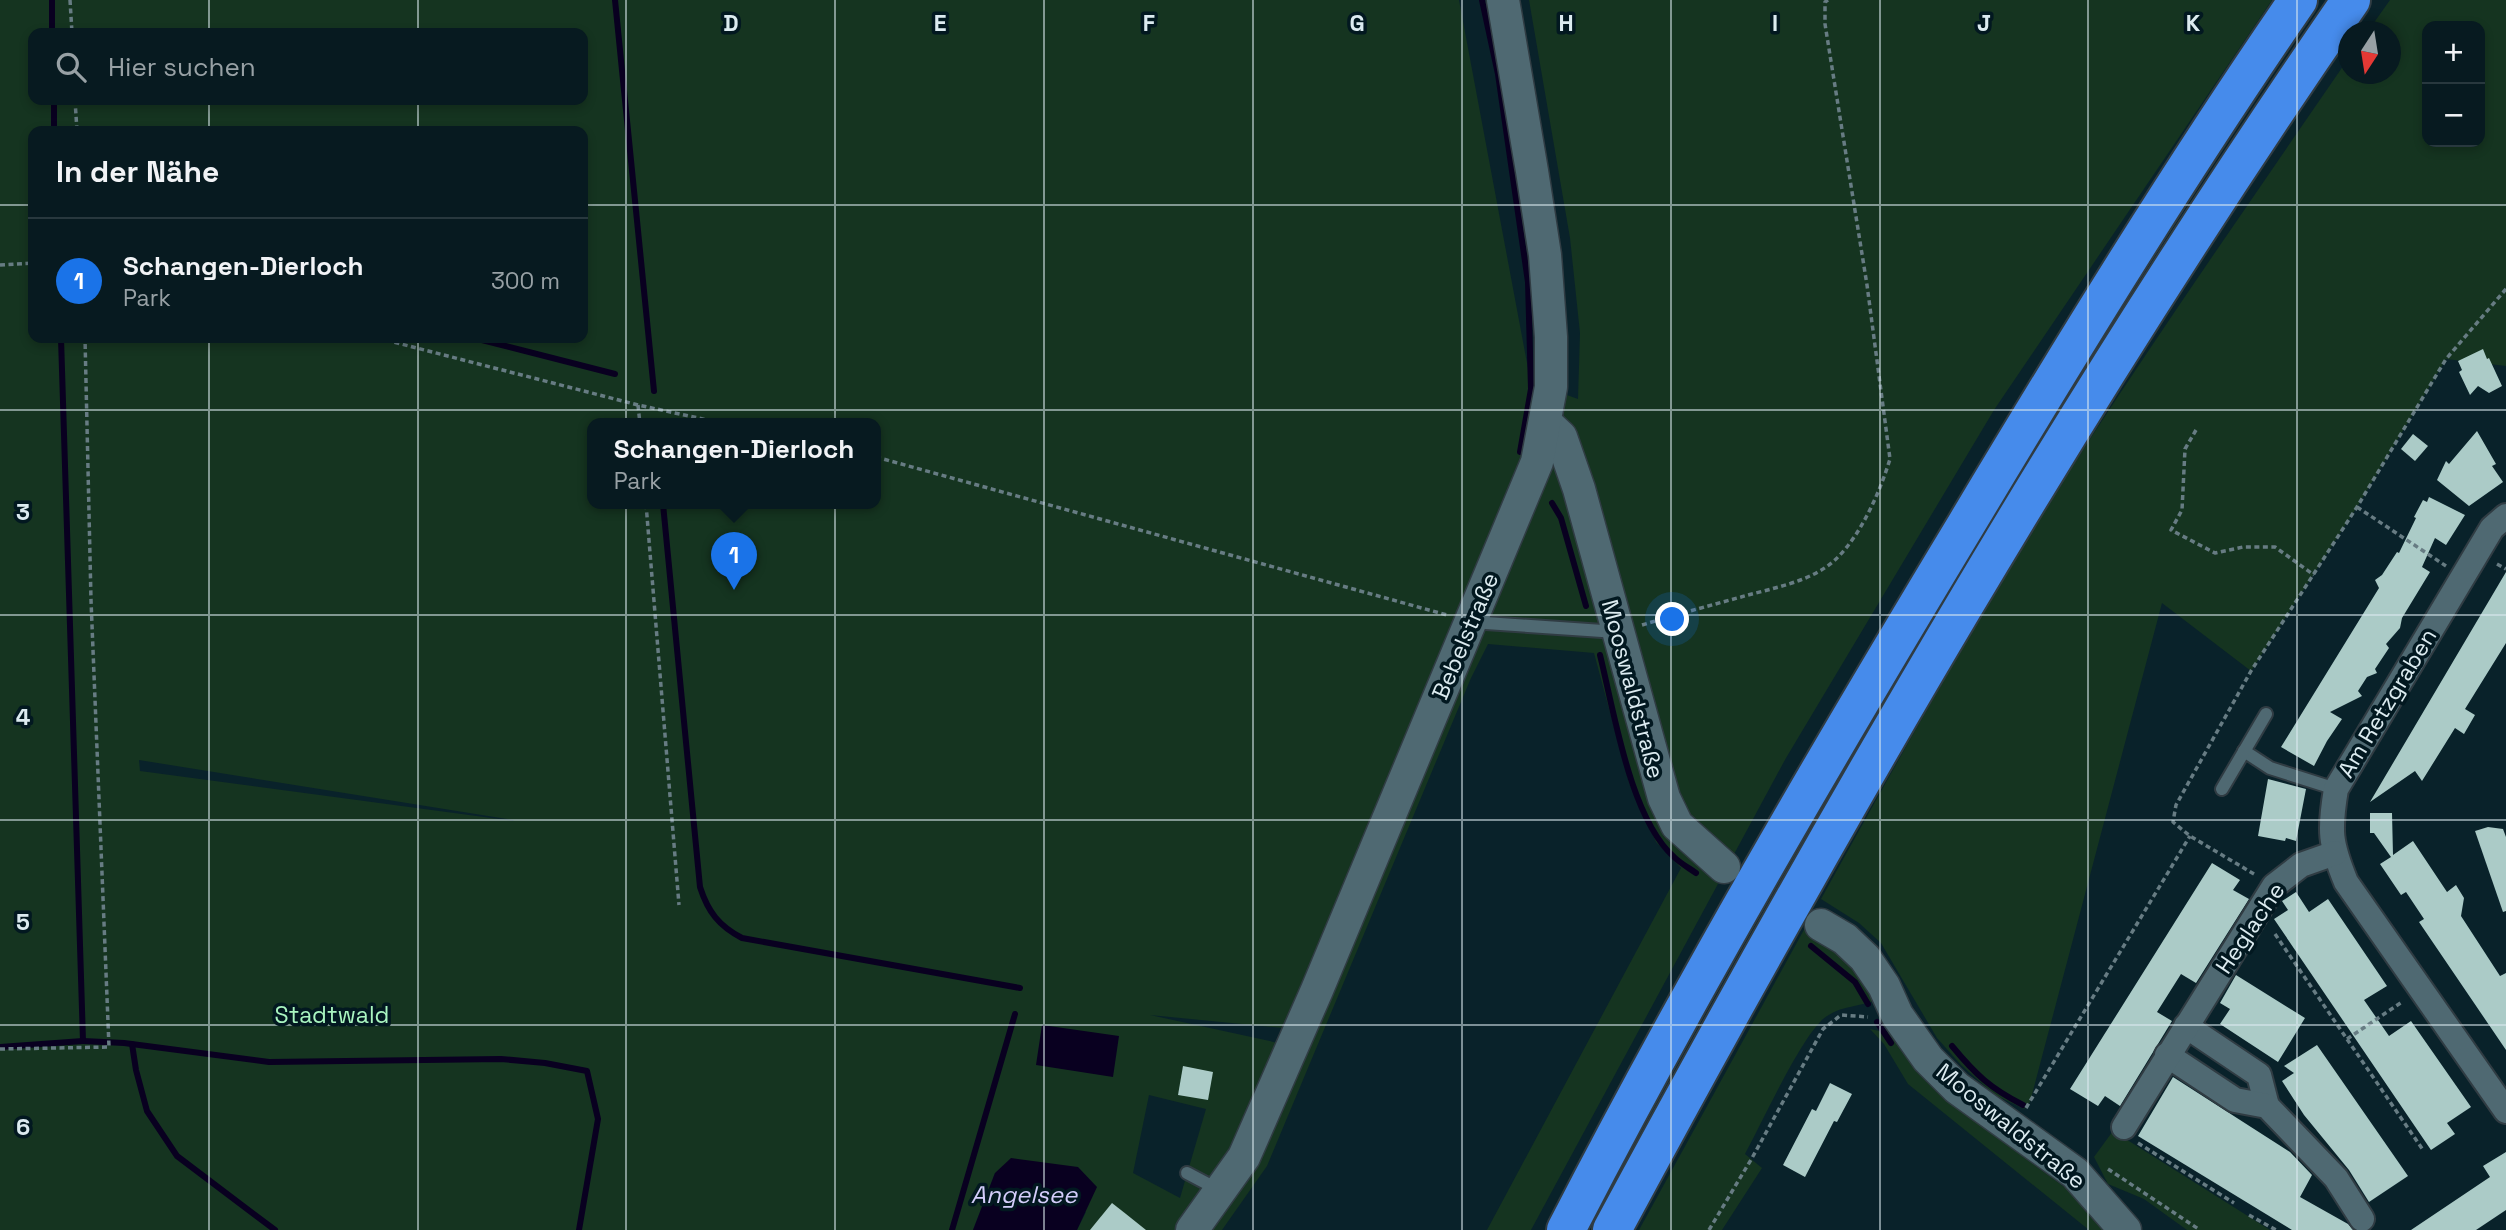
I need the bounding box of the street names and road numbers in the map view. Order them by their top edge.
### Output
street label: Bebelstraße [1425,568,1505,704]
street label: Mooswaldstraße [1595,596,1671,782]
street label: Am Retzgraben [2331,623,2443,783]
street label: Heglache [2209,877,2291,979]
street label: Mooswaldstraße [1930,1056,2092,1196]

